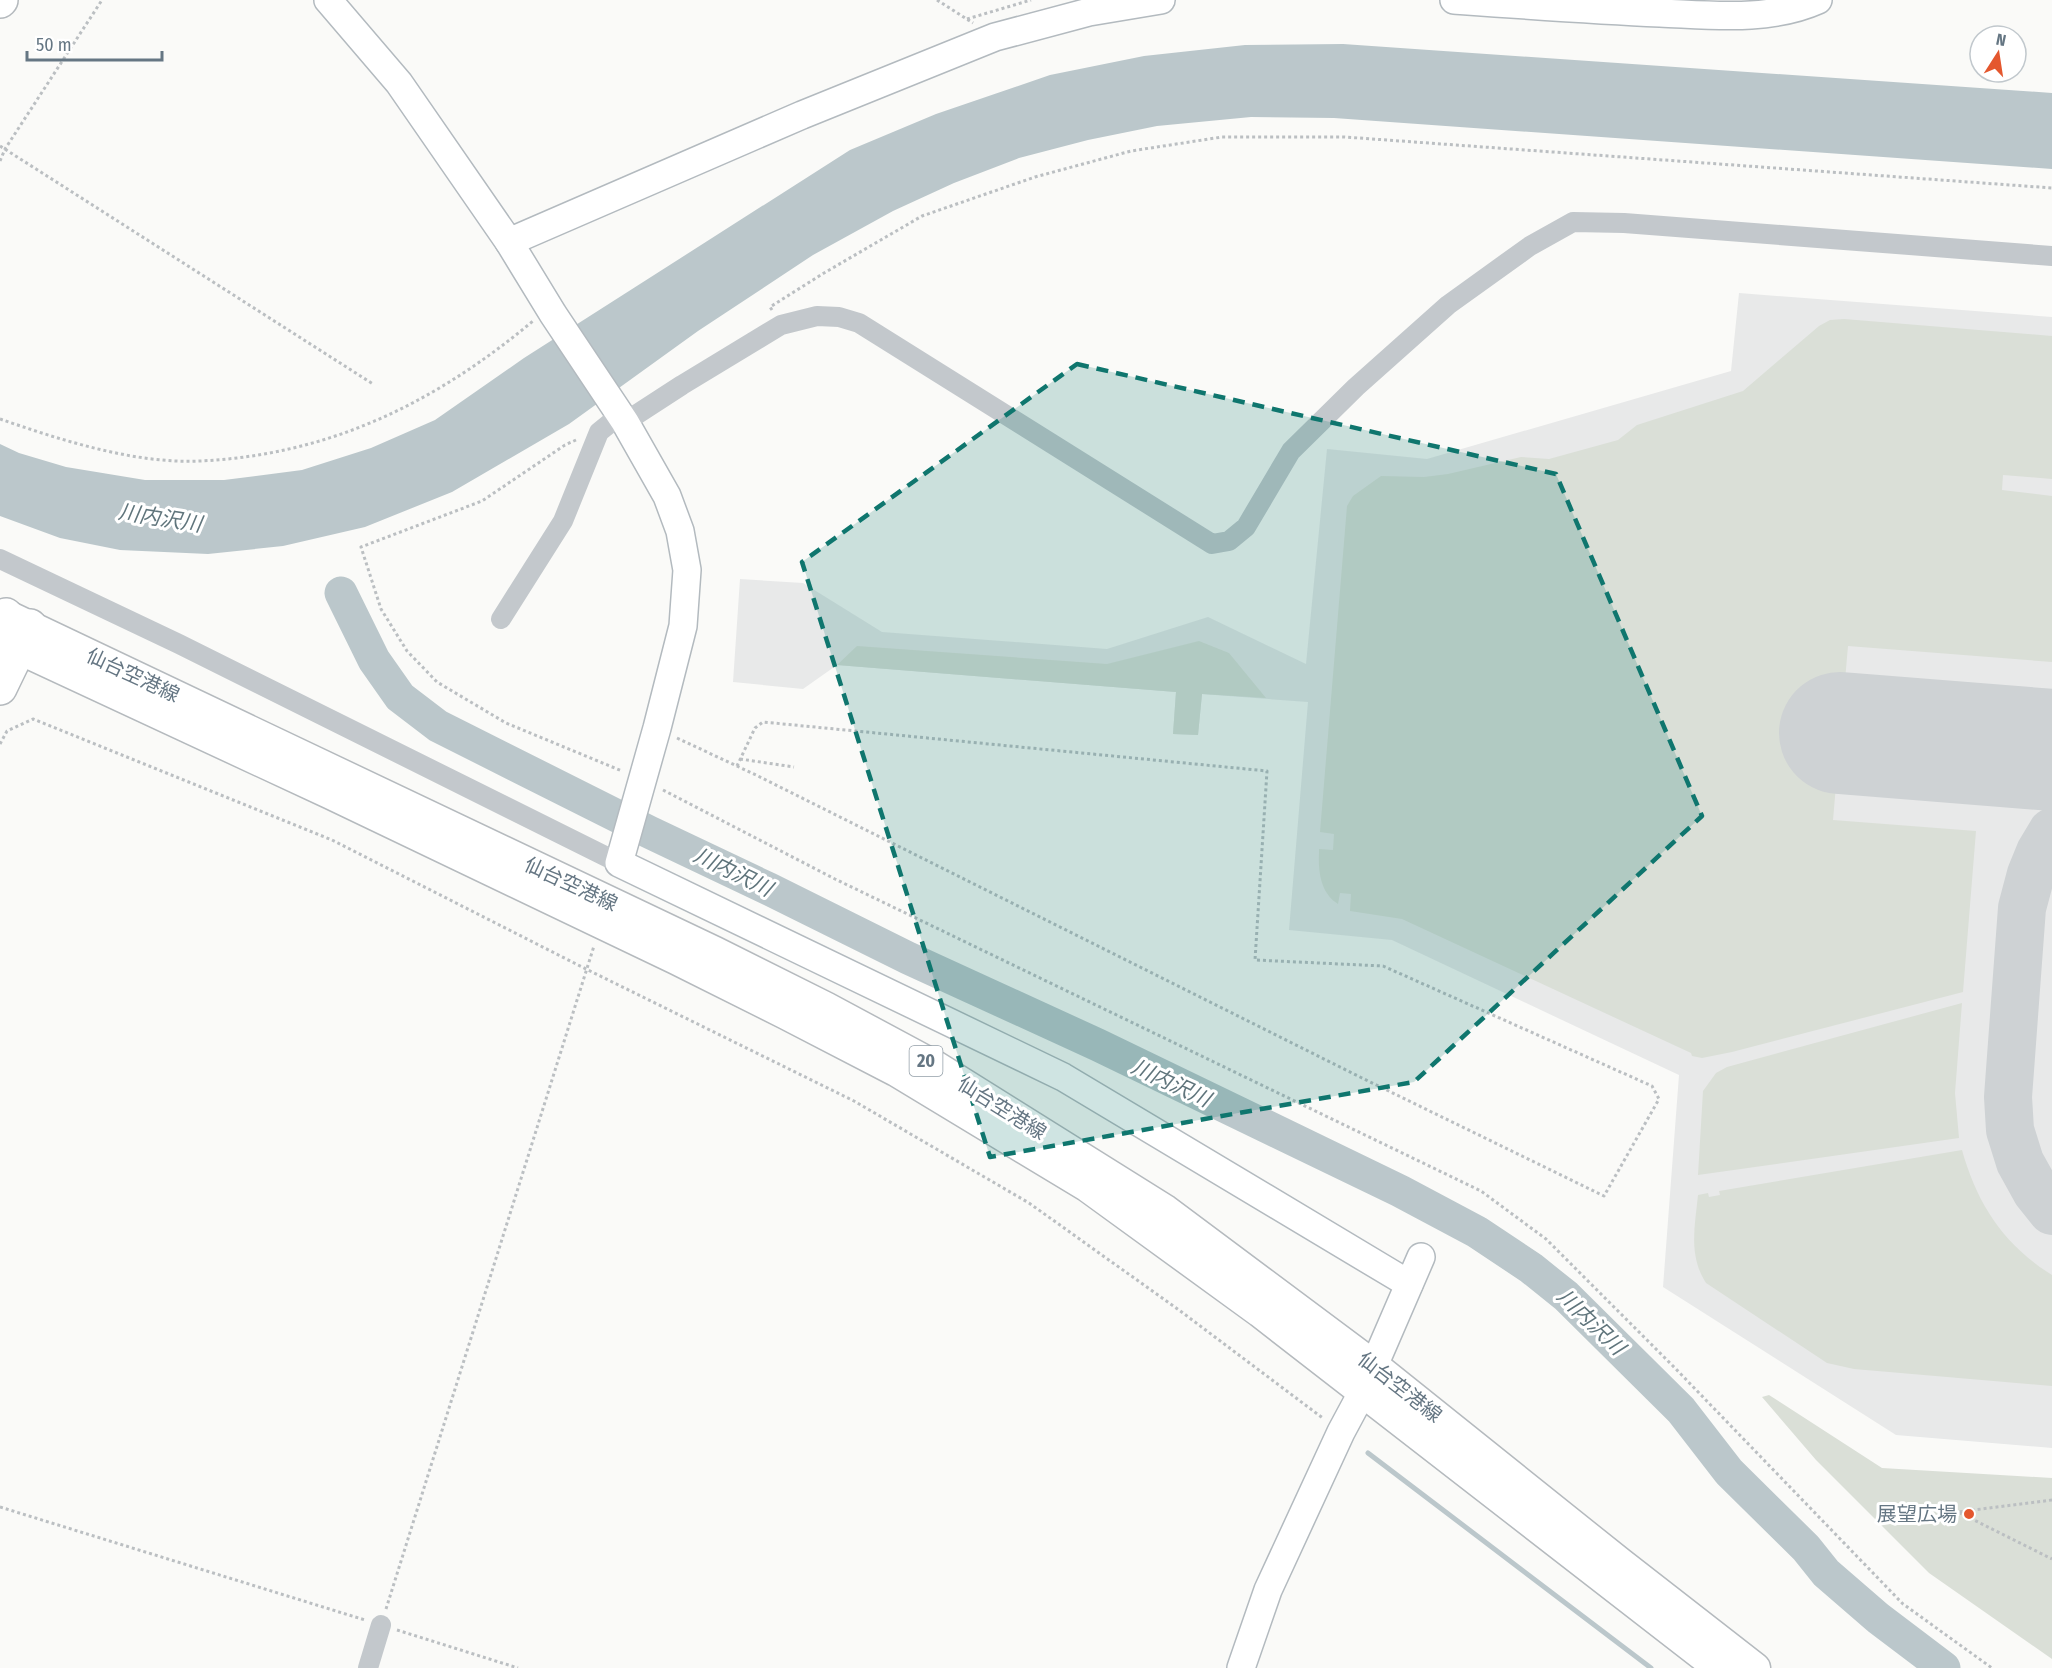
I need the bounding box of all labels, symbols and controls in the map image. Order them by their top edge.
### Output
scale bar [27,24,162,62]
north arrow [1968,24,2028,84]
text: N [1994,30,2008,50]
text: 50 m [36,34,72,56]
water label: 川内沢川 [116,499,205,538]
street label: 仙台空港線 [83,643,183,707]
water label: 川内沢川 [690,842,778,903]
street label: 仙台空港線 [521,852,621,916]
road number: 20 [910,1046,942,1076]
water label: 川内沢川 [1127,1053,1216,1113]
street label: 仙台空港線 [953,1071,1051,1145]
water label: 川内沢川 [1552,1283,1632,1362]
street label: 仙台空港線 [1353,1347,1447,1427]
place label: 展望広場 [1877,1502,1957,1526]
marker: 展望広場 [1962,1507,1976,1521]

